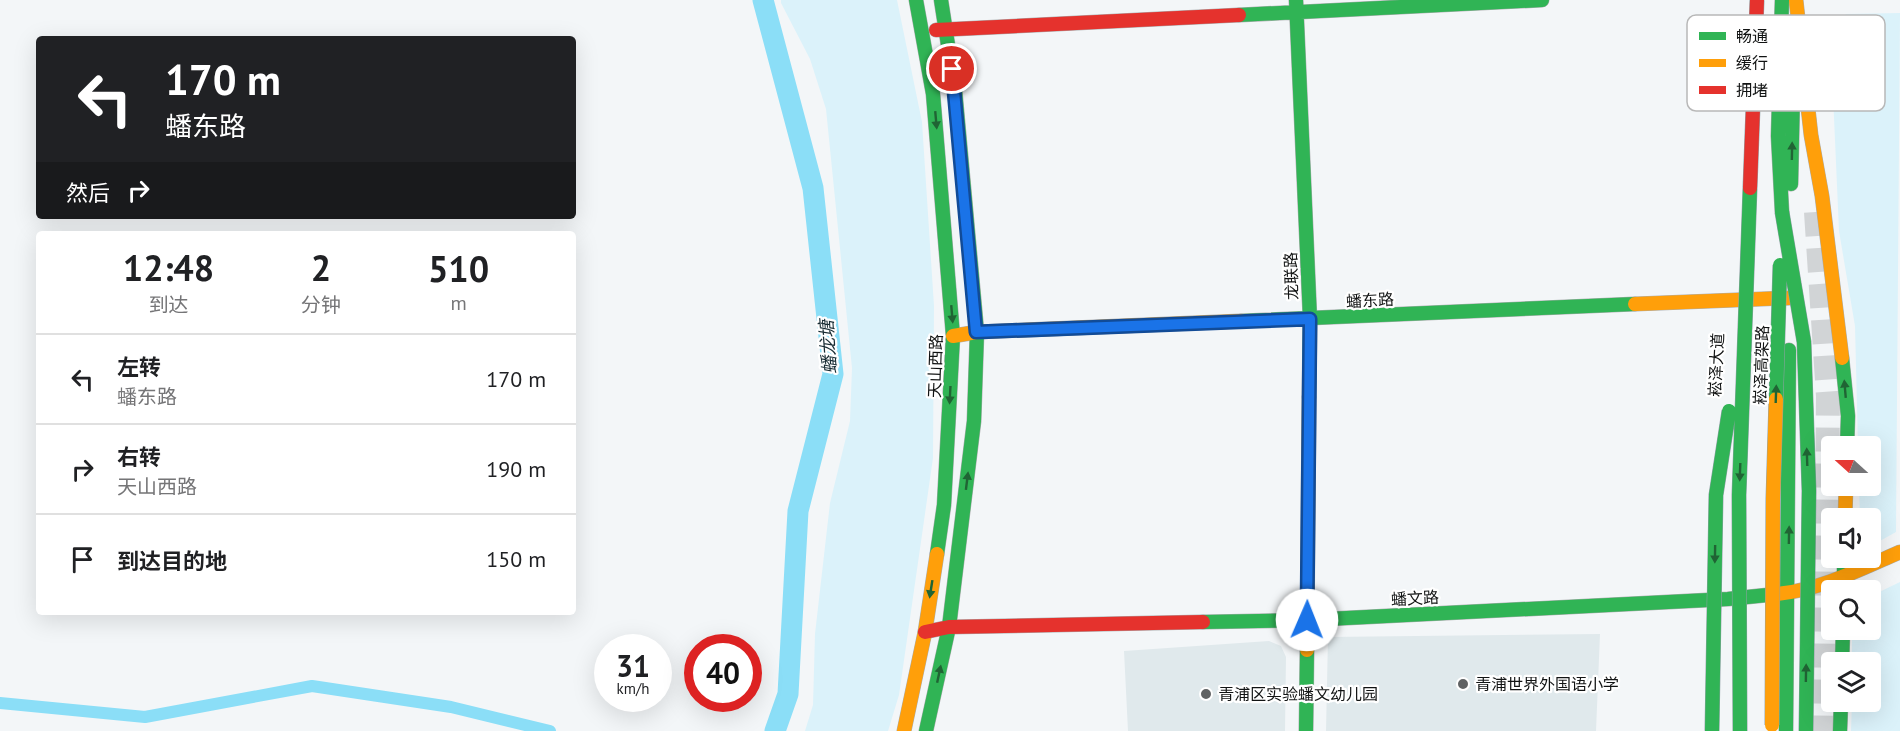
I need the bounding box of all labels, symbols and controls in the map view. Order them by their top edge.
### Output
legend [1687,15,1885,111]
text: 畅通 [1736,26,1768,46]
pin [926,43,977,94]
text: 170 m [165,52,281,107]
icon: arrive [935,52,968,85]
text: 缓行 [1736,53,1768,73]
icon: left [66,60,144,138]
text: 拥堵 [1736,80,1768,100]
text: 蟠东路 [165,109,246,143]
one-way arrow [931,110,940,129]
one-way arrow [1787,141,1796,160]
icon: right [122,174,155,207]
text: 然后 [66,179,110,207]
text: 12:48 [123,244,214,291]
text: 2 [311,244,331,291]
text: 510 [428,245,489,292]
street label: 龙联路 [1280,252,1302,300]
street label: 蟠东路 [1346,289,1394,311]
text: m [450,290,467,316]
text: 到达 [149,292,189,318]
text: 分钟 [301,292,341,318]
one-way arrow [947,305,956,324]
water label: 蟠龙塘 [814,316,841,375]
street label: 崧泽高架路 [1750,325,1772,405]
street label: 崧泽大道 [1704,333,1728,397]
street label: 天山西路 [924,334,946,398]
text: 左转 [117,353,161,381]
icon: left [66,363,99,396]
text: 170 m [486,365,546,393]
one-way arrow [1840,379,1850,398]
text: 蟠东路 [117,384,177,410]
one-way arrow [1772,384,1781,403]
one-way arrow [946,385,955,404]
north arrow [1821,436,1881,496]
map controls [1821,436,1881,712]
text: 右转 [117,443,161,471]
one-way arrow [1803,447,1812,466]
icon: right [66,453,99,486]
text: 190 m [486,455,546,483]
one-way arrow [1735,462,1745,481]
one-way arrow [962,471,971,490]
text: 天山西路 [117,474,197,500]
button: sound [1821,508,1881,568]
one-way arrow [1784,525,1794,544]
icon: arrive [66,543,99,576]
one-way arrow [1710,544,1720,563]
text: 150 m [486,545,546,573]
text: 到达目的地 [117,547,227,575]
one-way arrow [927,579,936,598]
button: search [1821,580,1881,640]
street label: 蟠文路 [1391,587,1439,609]
position arrow [1275,588,1339,652]
speed limit sign: 40 [684,634,762,712]
text: 31 [616,646,650,685]
button: layers [1821,652,1881,712]
one-way arrow [1802,663,1811,682]
one-way arrow [935,664,944,683]
place label: 青浦世界外国语小学 [1475,674,1619,694]
marker: 青浦世界外国语小学 [1456,677,1470,691]
text: km/h [617,679,649,698]
place label: 青浦区实验蟠文幼儿园 [1218,684,1378,704]
marker: 青浦区实验蟠文幼儿园 [1199,687,1213,701]

